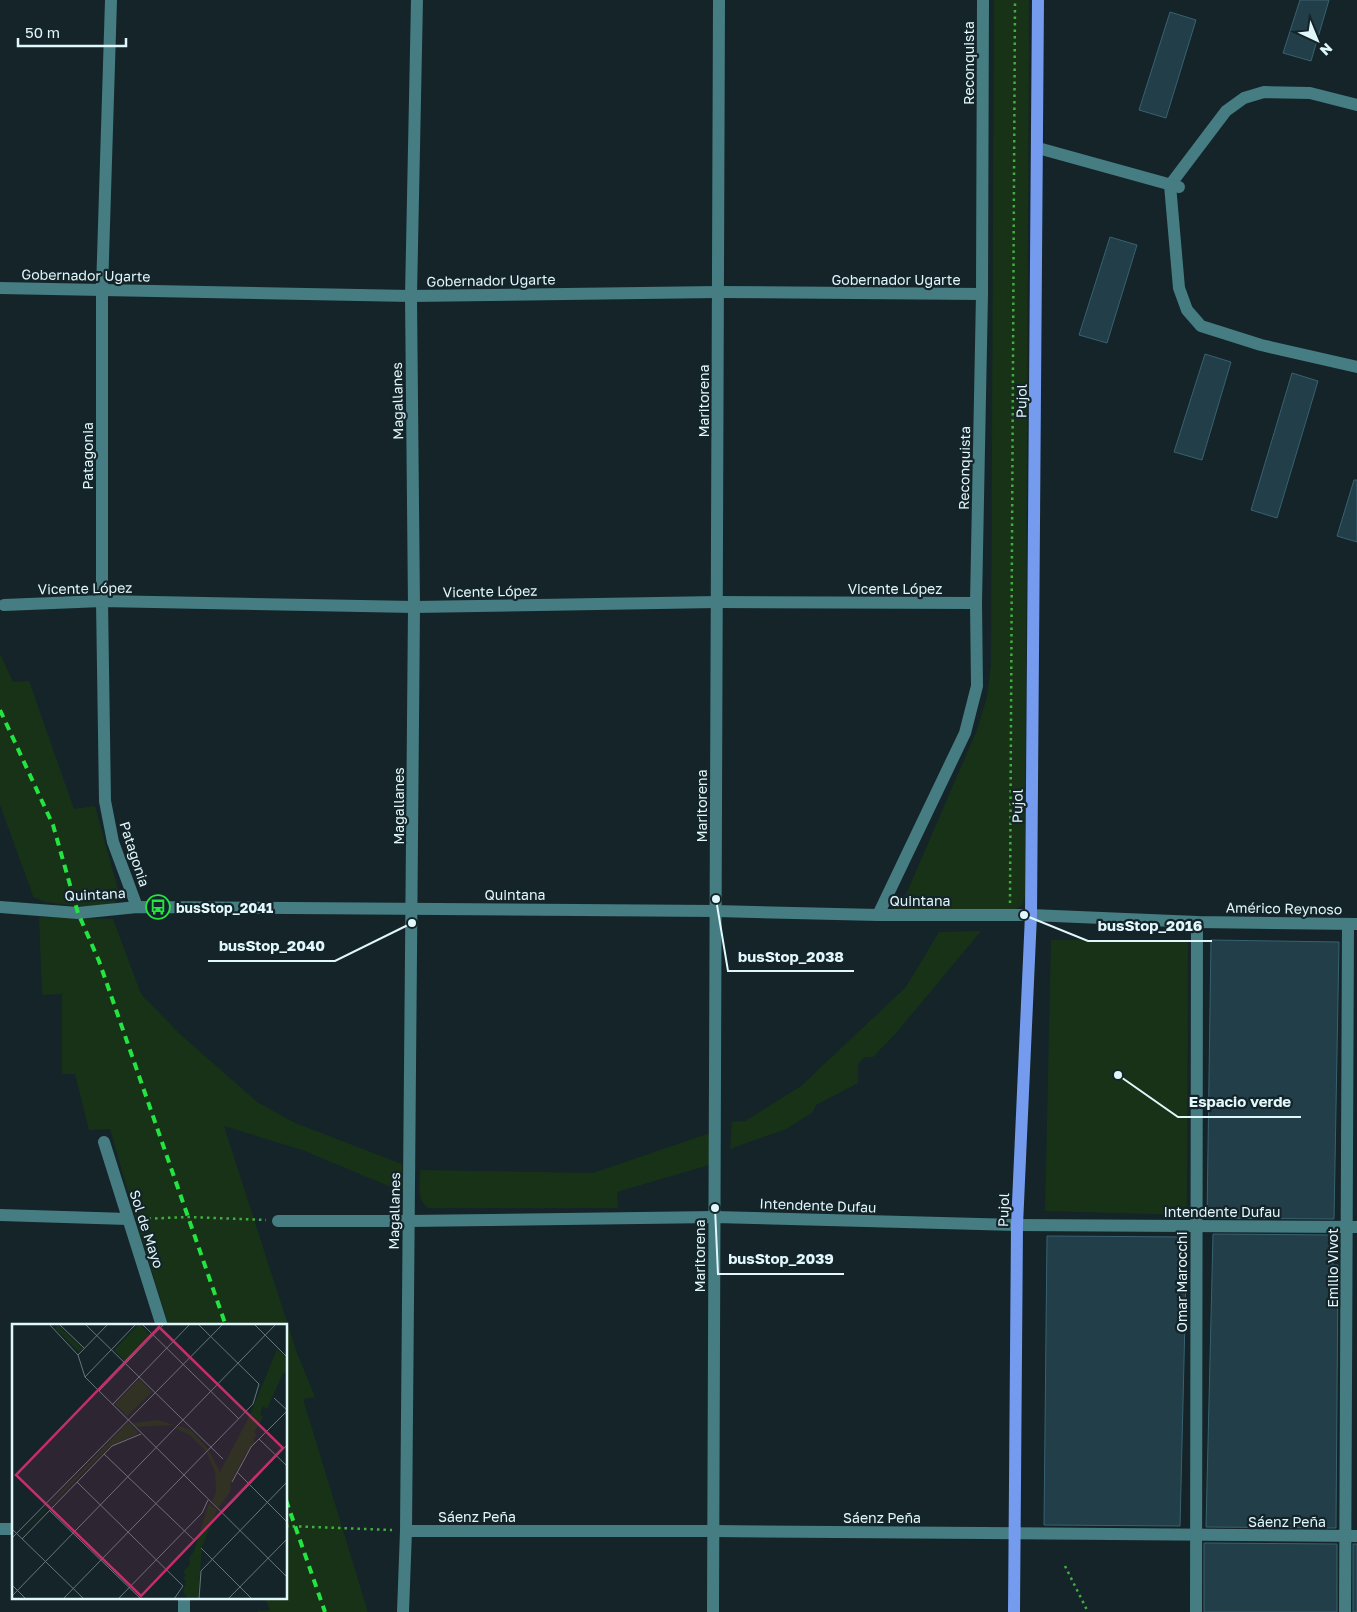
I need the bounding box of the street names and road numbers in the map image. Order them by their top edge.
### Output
street label: Reconquista [960,21,977,105]
street label: Gobernador Ugarte [21,265,151,285]
street label: Gobernador Ugarte [426,270,556,290]
street label: Gobernador Ugarte [831,271,961,288]
street label: Magallanes [388,362,406,440]
street label: Maritorena [695,364,712,438]
street label: Pujol [1012,384,1030,418]
street label: Patagonia [79,422,96,490]
street label: Reconquista [955,426,973,510]
street label: Vicente López [38,579,132,597]
street label: Vicente López [848,580,942,597]
street label: Vicente López [443,582,537,600]
street label: Magallanes [390,767,407,845]
street label: Maritorena [693,769,710,843]
street label: Pujol [1008,789,1026,823]
street label: Patagonia [116,819,154,889]
street label: Quintana [64,884,126,904]
street label: Quintana [484,886,546,903]
street label: Quintana [889,892,951,909]
street label: Américo Reynoso [1226,898,1342,918]
street label: Magallanes [385,1172,403,1250]
street label: Sol de Mayo [126,1188,168,1270]
street label: Pujol [994,1193,1012,1227]
street label: Intendente Dufau [759,1194,877,1216]
street label: Intendente Dufau [1163,1203,1281,1220]
street label: Maritorena [691,1219,708,1293]
street label: Emilio Vivot [1324,1228,1341,1308]
street label: Omar Marocchi [1173,1232,1190,1332]
street label: Sáenz Peña [438,1508,516,1525]
street label: Sáenz Peña [843,1509,921,1526]
street label: Sáenz Peña [1248,1513,1326,1530]

